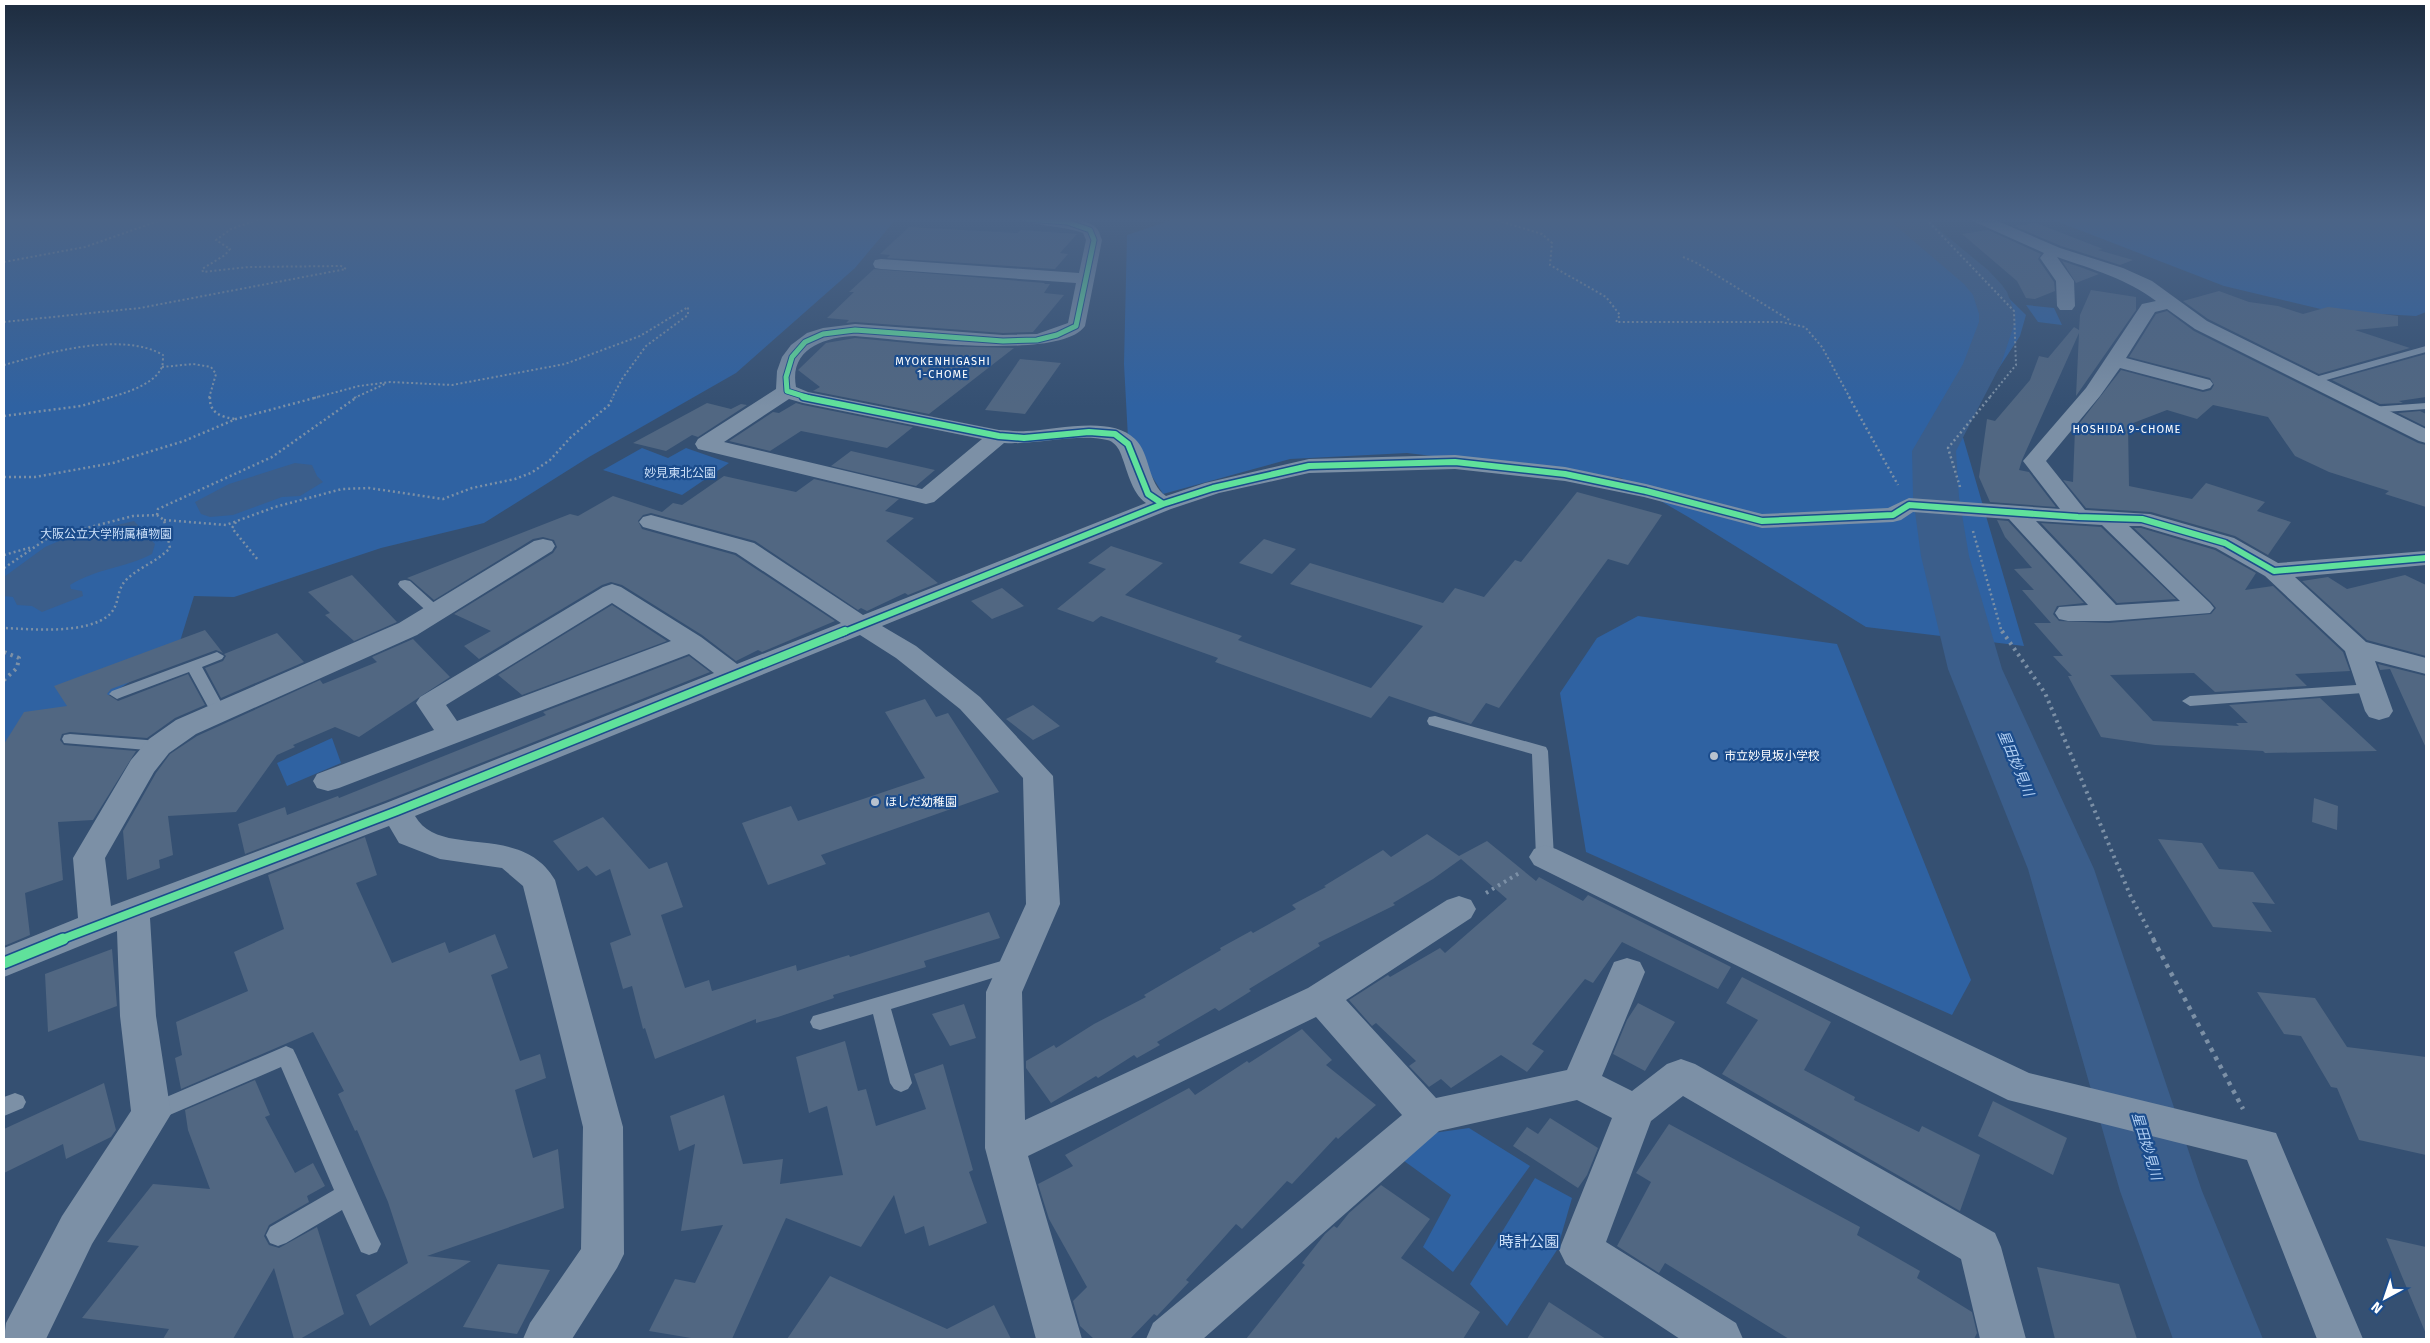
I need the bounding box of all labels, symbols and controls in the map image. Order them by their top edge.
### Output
district label: MYOKENHIGASHI 1-CHOME [895,355,991,381]
district label: HOSHIDA 9-CHOME [2073,423,2181,436]
park label: 妙見東北公園 [644,466,716,480]
park label: 大阪公立大学附属植物園 [40,527,172,541]
water label: 星田妙見川 [1994,728,2038,801]
place label: 市立妙見坂小学校 [1724,749,1820,763]
marker: 市立妙見坂小学校 [1708,750,1720,762]
place label: ほしだ幼稚園 [885,795,957,809]
marker: ほしだ幼稚園 [869,796,881,808]
water label: 星田妙見川 [2128,1110,2165,1184]
park label: 時計公園 [1499,1233,1559,1251]
north arrow [2360,1273,2410,1323]
text: N [2368,1298,2386,1317]

